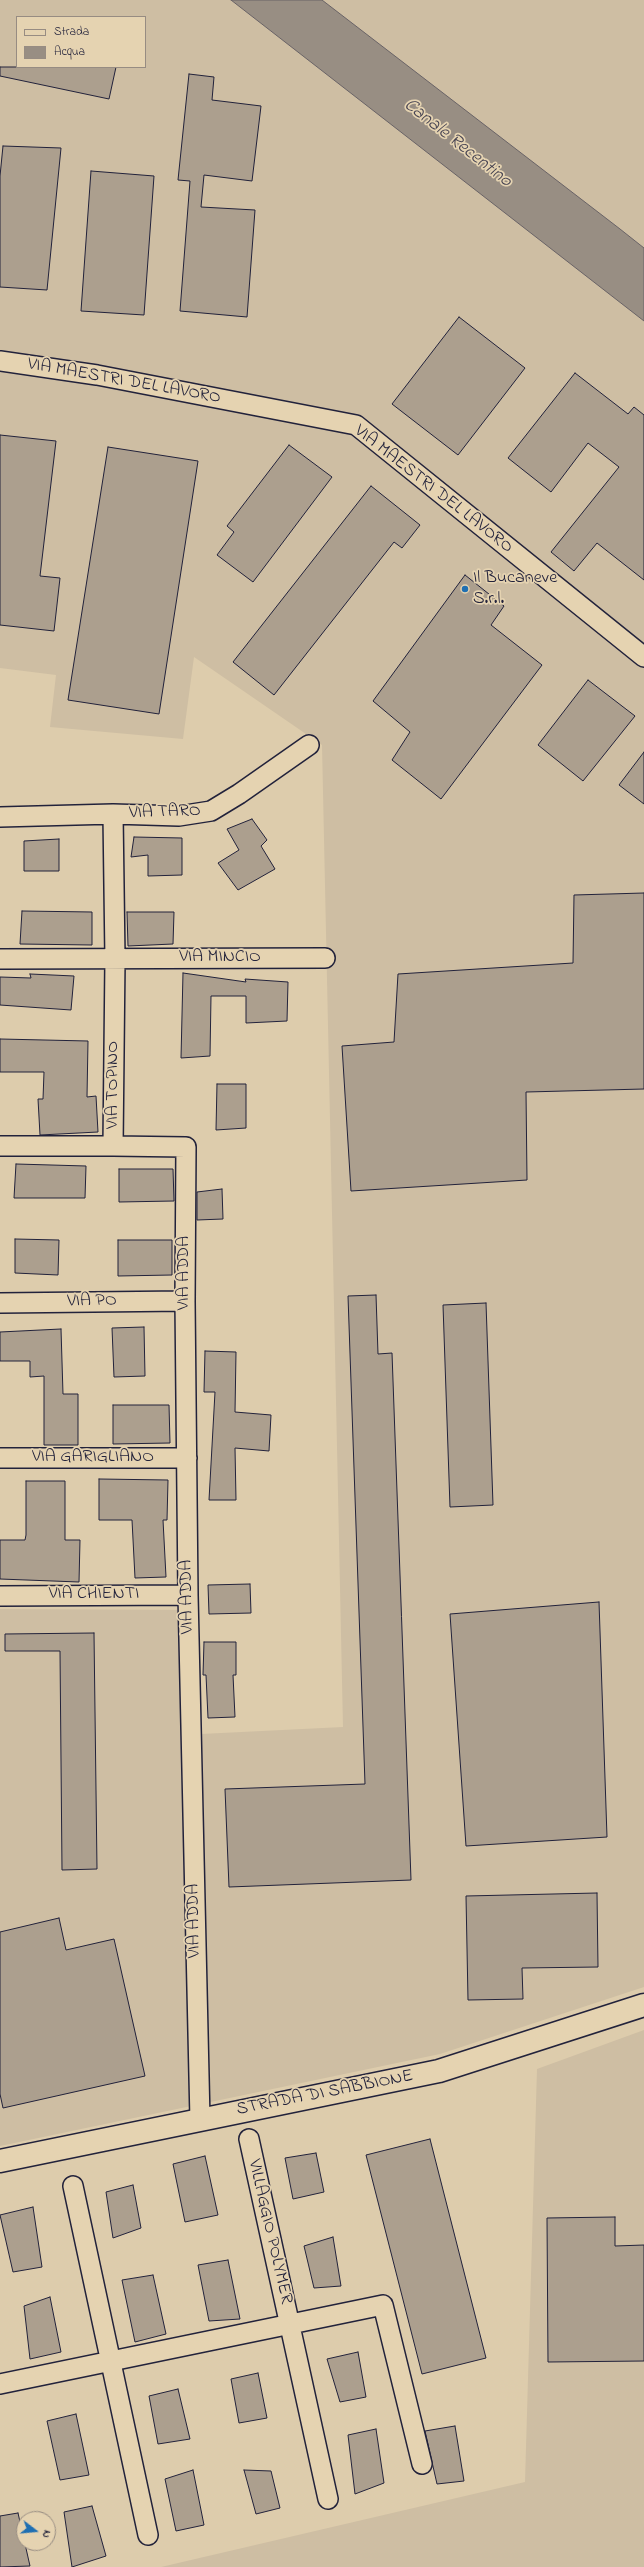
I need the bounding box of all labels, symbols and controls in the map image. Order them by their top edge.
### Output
legend [16,16,146,68]
text: Strada [54,23,89,41]
text: Acqua [54,43,85,61]
water label: Canale Recentino [398,95,516,193]
street label: VIA MAESTRI DEL LAVORO [26,354,222,410]
street label: VIA MAESTRI DEL LAVORO [349,421,517,559]
place label: Il Bucaneve S.r.l. [473,568,557,610]
marker: Il Bucaneve S.r.l. [460,584,470,594]
street label: VIA TARO [129,801,201,825]
street label: VIA MINCIO [179,947,261,969]
street label: VIA TOPINO [103,1041,125,1129]
street label: VIA ADDA [174,1236,196,1310]
street label: VIA PO [67,1291,117,1313]
street label: VIA GARIGLIANO [32,1447,154,1469]
street label: VIA ADDA [177,1560,199,1634]
street label: VIA CHIENTI [49,1584,139,1606]
street label: VIA ADDA [184,1884,206,1958]
street label: STRADA DI SABBIONE [235,2066,415,2122]
street label: VILLAGGIO POLYMER [242,2158,296,2306]
north arrow [16,2511,56,2551]
text: N [38,2528,55,2540]

